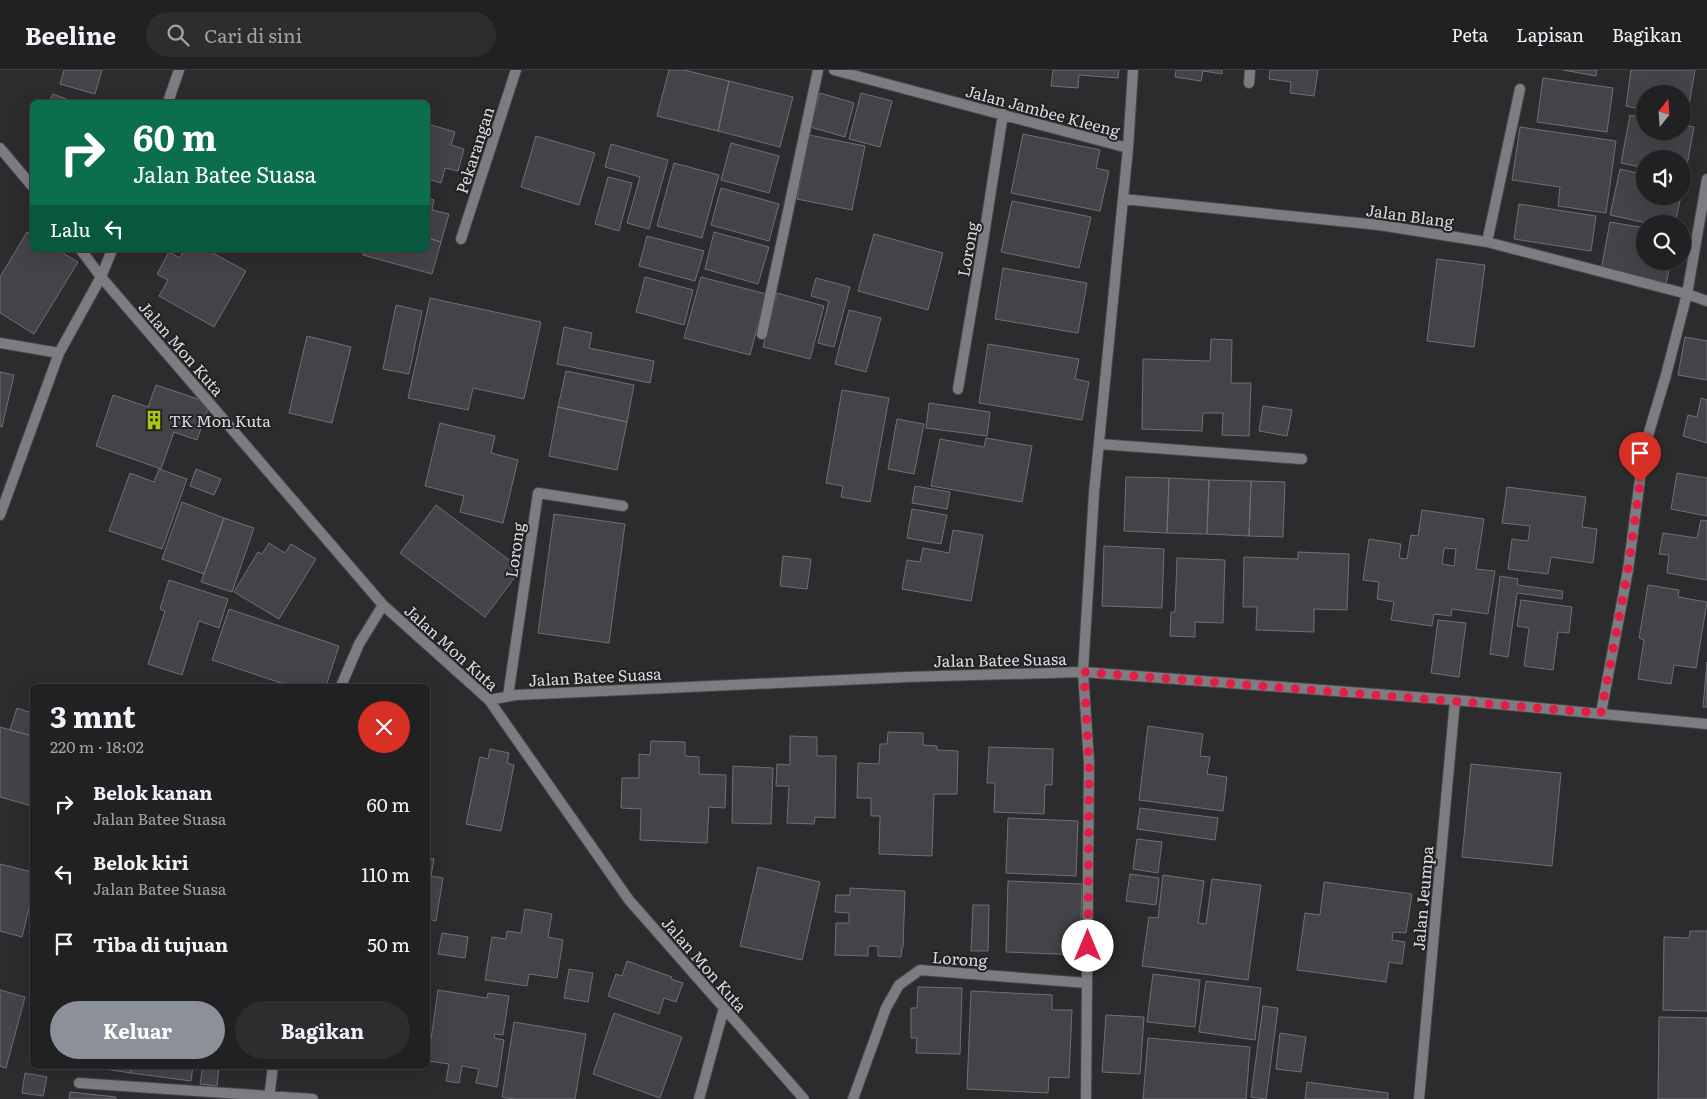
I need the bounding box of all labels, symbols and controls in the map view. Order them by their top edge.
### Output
search box [146,12,496,57]
text: Beeline [25,17,116,52]
icon: search [164,21,192,49]
text: Cari di sini [204,21,302,49]
text: Peta [1452,21,1488,48]
text: Lapisan [1516,21,1584,48]
text: Bagikan [1612,21,1682,48]
street label: Jalan Jambee Kleeng [963,78,1123,142]
north arrow [1636,85,1691,140]
map controls [1636,85,1691,270]
street label: Pekarangan [449,103,499,197]
text: 60 m [133,110,217,162]
icon: right [50,120,115,185]
button: sound [1636,150,1691,205]
text: Jalan Batee Suasa [133,157,316,190]
street label: Jalan Blang [1365,197,1456,233]
text: Lalu [50,215,90,243]
icon: left [100,215,128,243]
button: search [1636,215,1691,270]
street label: Lorong [950,219,984,278]
street label: Jalan Mon Kuta [134,295,230,401]
place label: TK Mon Kuta [169,408,271,432]
building icon: TK Mon Kuta [143,409,165,431]
pin [1619,432,1661,483]
icon: arrive [1626,439,1654,467]
street label: Lorong [498,521,530,579]
street label: Jalan Mon Kuta [400,598,505,696]
street label: Jalan Batee Suasa [933,646,1067,672]
street label: Jalan Batee Suasa [528,661,663,691]
text: 3 mnt [50,693,136,737]
button: close [358,701,410,753]
text: 220 m · 18:02 [50,734,144,758]
text: Belok kanan [93,778,212,806]
icon: right [50,790,78,818]
text: 60 m [367,790,410,818]
text: Jalan Batee Suasa [93,806,226,830]
street label: Jalan Jeumpa [1405,844,1439,951]
text: Belok kiri [93,848,189,876]
icon: left [50,860,78,888]
text: 110 m [361,860,410,888]
text: Jalan Batee Suasa [93,876,226,900]
street label: Jalan Mon Kuta [657,911,753,1017]
position arrow [1061,919,1113,971]
icon: arrive [50,930,78,958]
text: Tiba di tujuan [93,930,228,958]
text: 50 m [367,930,410,958]
street label: Lorong [931,944,989,972]
button: Keluar [50,1001,225,1059]
button: Bagikan [235,1001,410,1059]

